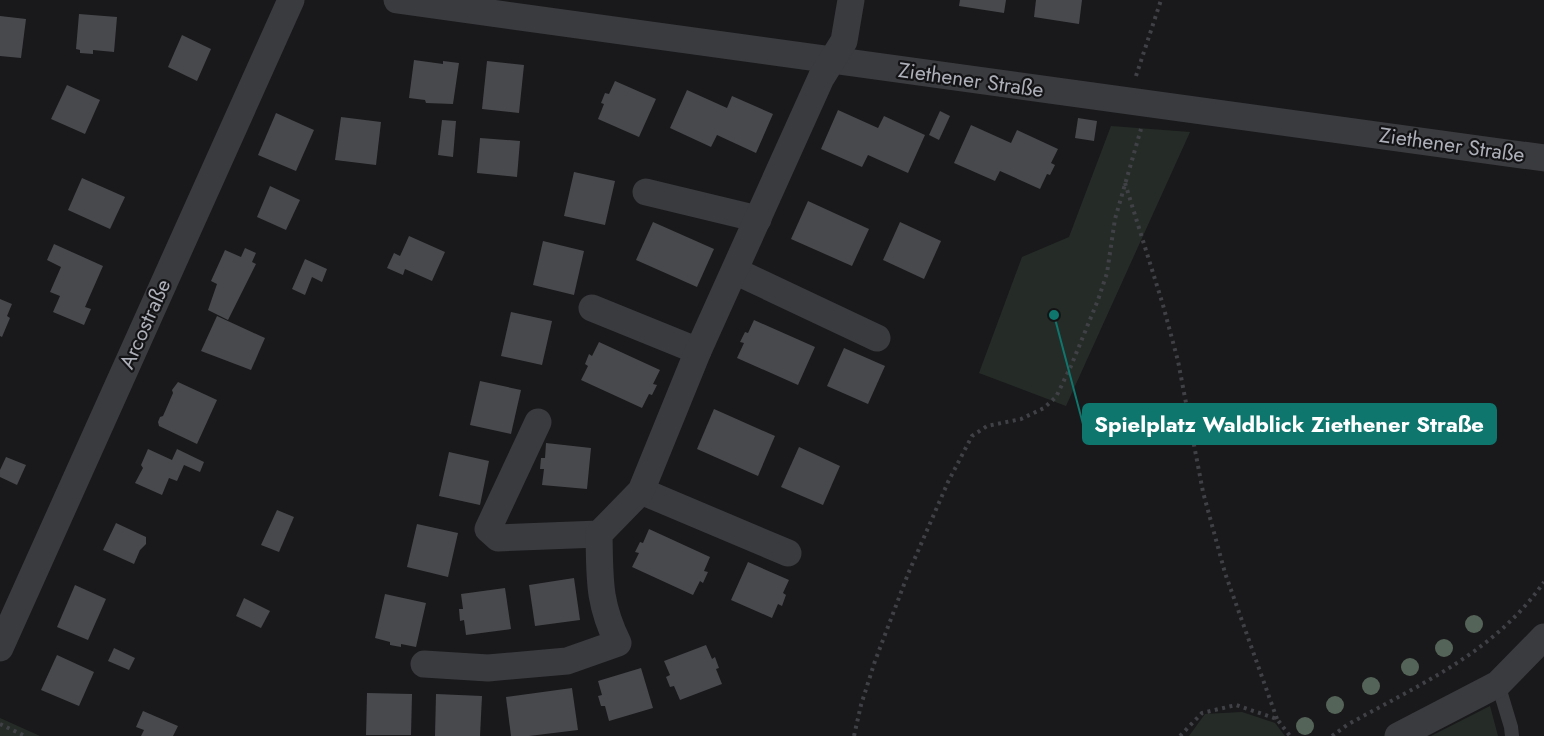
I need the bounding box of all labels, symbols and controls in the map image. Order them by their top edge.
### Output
street label: Ziethener Straße [896,55,1046,105]
street label: Ziethener Straße [1377,120,1527,170]
street label: Arcostraße [112,274,178,374]
callout: Spielplatz Waldblick Ziethener Straße [1083,404,1496,444]
text: Spielplatz Waldblick Ziethener Straße [1094,408,1484,440]

